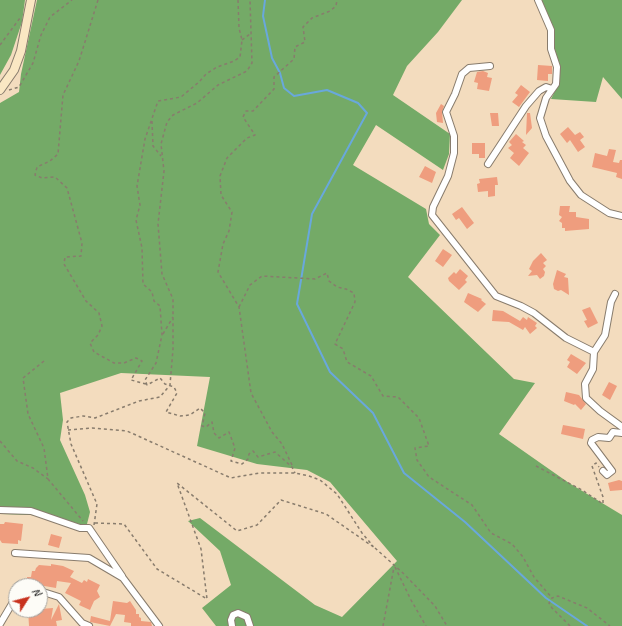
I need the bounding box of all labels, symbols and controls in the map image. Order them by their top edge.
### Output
north arrow [8,578,48,618]
text: N [29,585,45,598]

